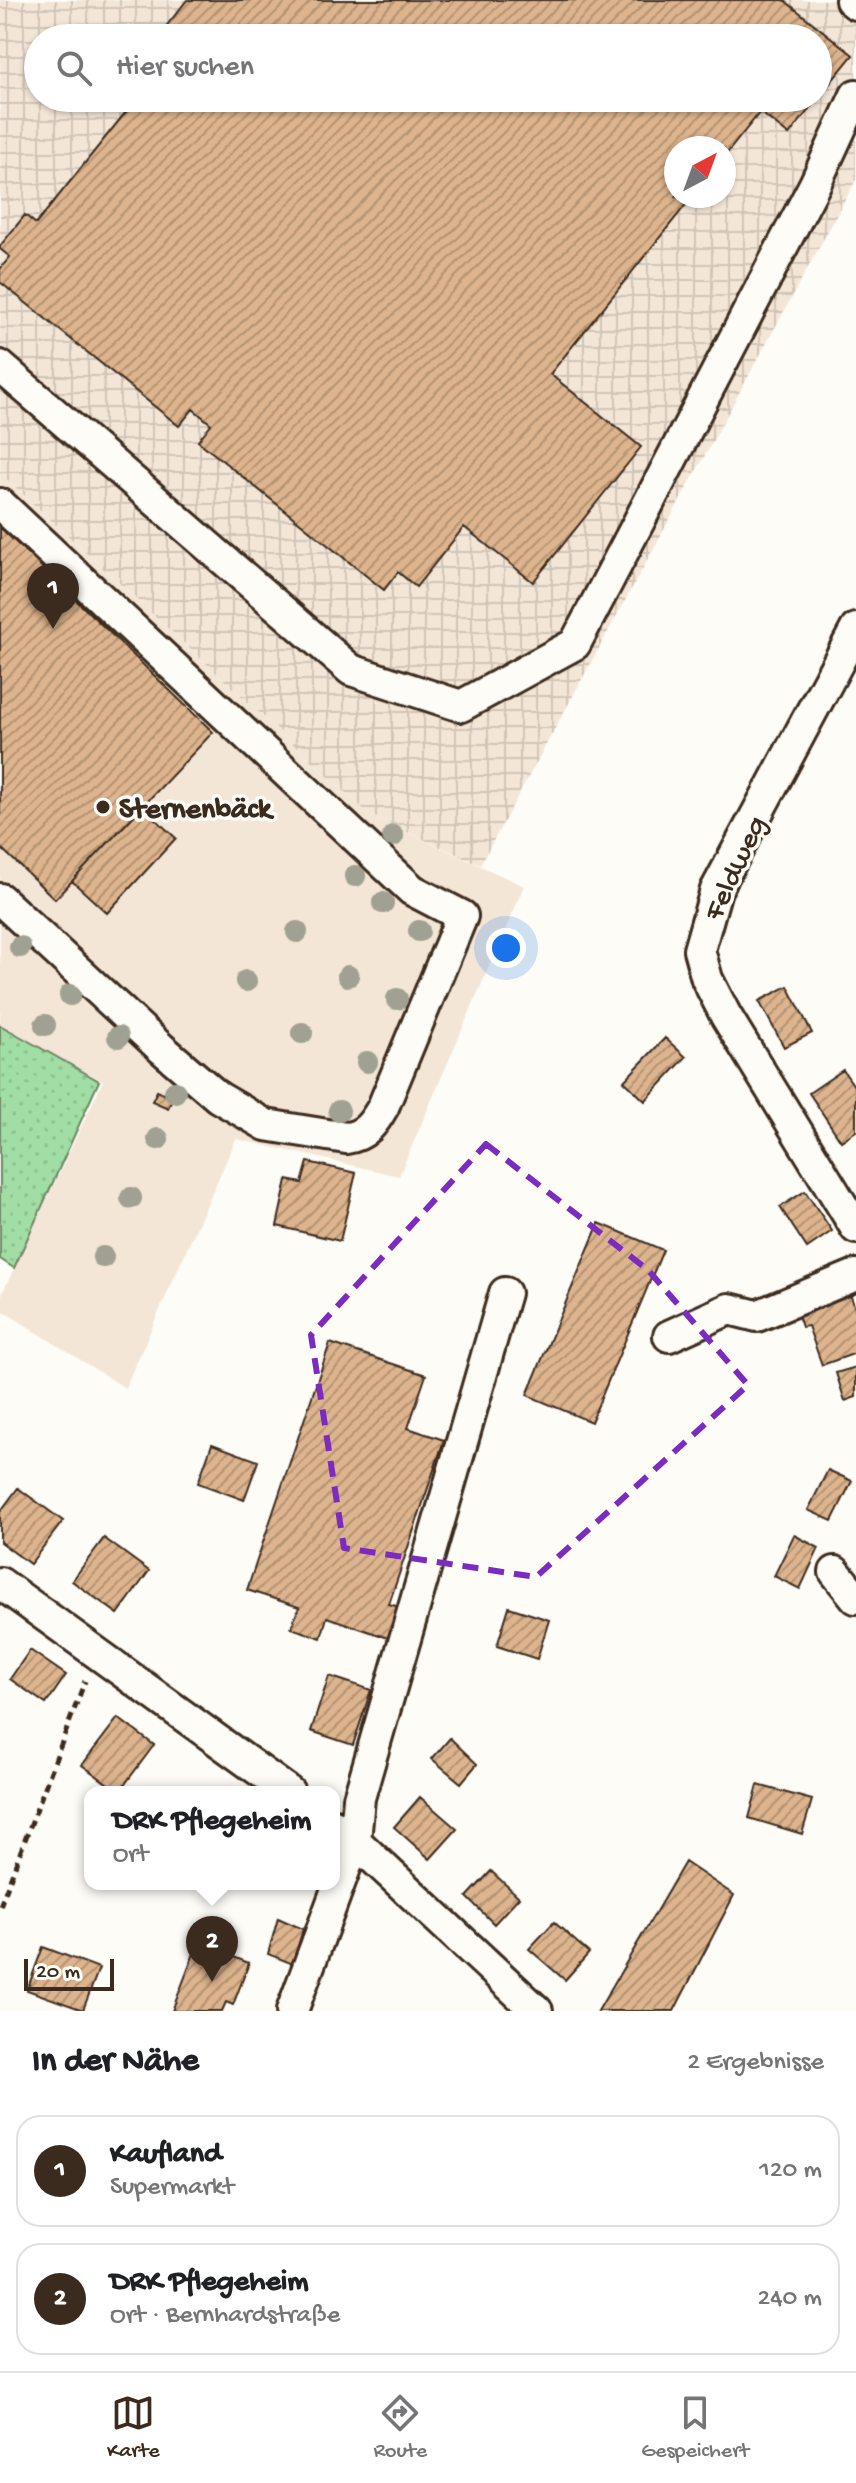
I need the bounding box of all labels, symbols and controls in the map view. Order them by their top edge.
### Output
search box [24,24,832,112]
icon: search [52,46,96,90]
text: Hier suchen [116,51,254,86]
north arrow [664,136,736,208]
pin: 1 [27,563,79,629]
place label: Sternenbäck [119,794,275,829]
marker: Sternenbäck [94,798,112,816]
street label: Feldweg [697,811,776,927]
your location [486,928,526,968]
popup [84,1786,340,1890]
text: DRK Pflegeheim [113,1805,311,1840]
text: Ort [113,1840,148,1871]
pin: 2 [186,1916,238,1982]
scale bar [24,1955,114,1991]
text: 20 m [36,1960,80,1986]
text: In der Nähe [32,2043,199,2083]
text: 2 Ergebnisse [687,2048,824,2079]
text: Kaufland [110,2138,222,2173]
text: 1 [55,2156,65,2187]
text: 120 m [759,2156,822,2187]
text: Supermarkt [110,2173,234,2204]
text: DRK Pflegeheim [110,2266,309,2301]
text: 2 [54,2284,66,2315]
text: 240 m [758,2284,822,2315]
text: Ort · Bernhardstraße [110,2301,340,2332]
tab: Karte [107,2391,160,2465]
tab: Route [374,2391,427,2465]
tab: Gespeichert [641,2391,749,2465]

